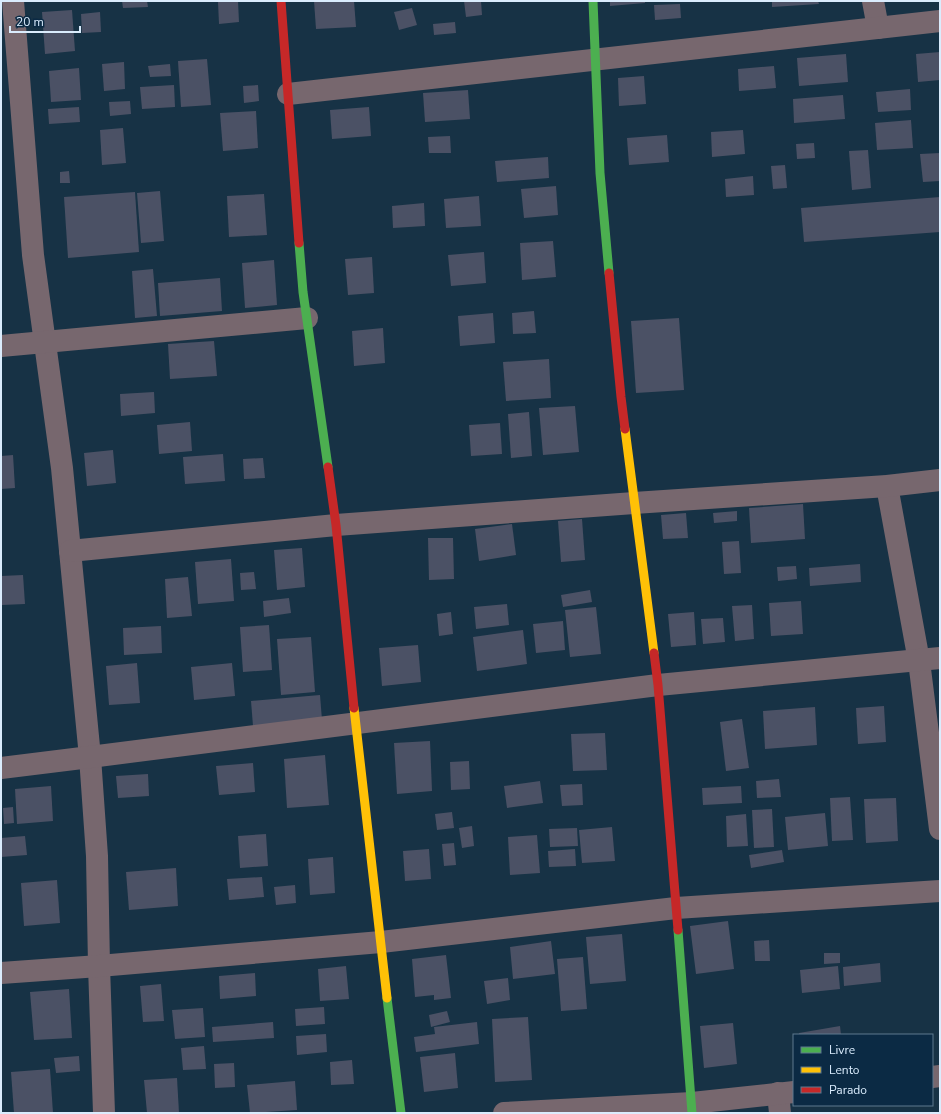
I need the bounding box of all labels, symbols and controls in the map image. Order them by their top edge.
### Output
scale bar [10,8,80,34]
text: 20 m [16,14,44,30]
legend [793,1034,933,1106]
text: Livre [829,1042,855,1058]
text: Lento [829,1062,860,1078]
text: Parado [829,1082,867,1098]

